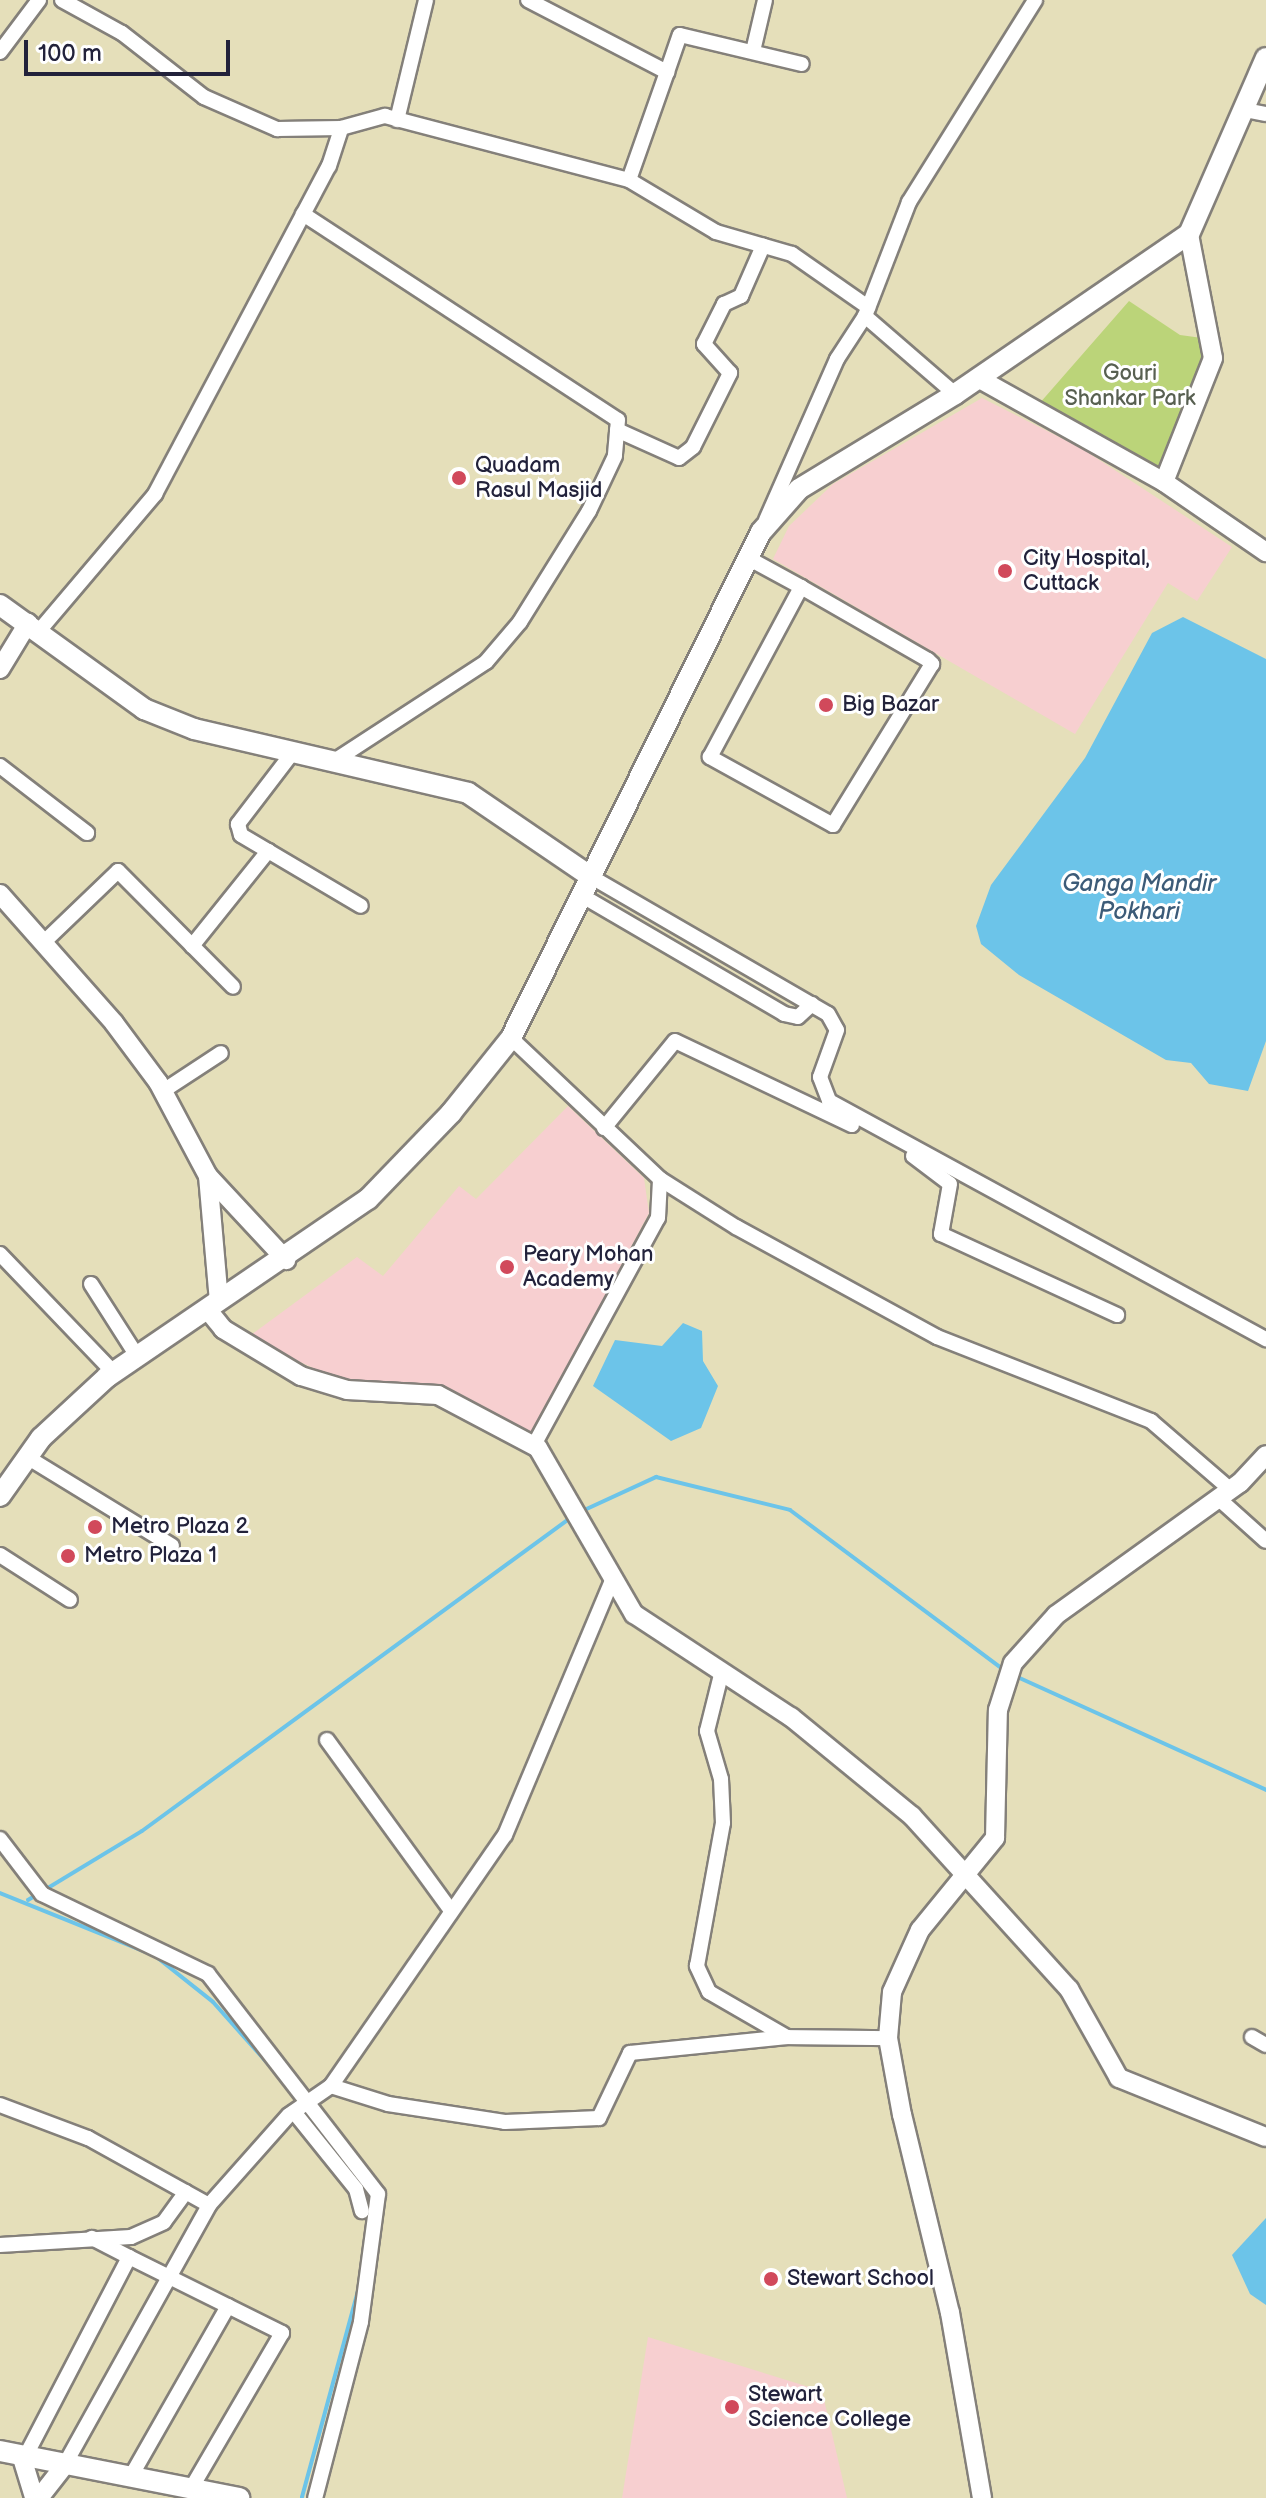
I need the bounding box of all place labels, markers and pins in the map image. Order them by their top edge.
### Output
place label: Quadam Rasul Masjid [475,452,602,504]
marker: Quadam Rasul Masjid [450,469,468,487]
place label: City Hospital, Cuttack [1023,545,1151,596]
marker: City Hospital, Cuttack [994,560,1016,582]
place label: Big Bazar [842,692,939,718]
marker: Big Bazar [817,696,835,714]
place label: Peary Mohan Academy [523,1241,655,1292]
marker: Peary Mohan Academy [498,1258,516,1276]
place label: Metro Plaza 2 [111,1514,248,1540]
marker: Metro Plaza 2 [86,1518,104,1536]
place label: Metro Plaza 1 [84,1543,217,1569]
marker: Metro Plaza 1 [59,1547,77,1565]
place label: Stewart School [787,2266,934,2292]
marker: Stewart School [762,2270,780,2288]
place label: Stewart Science College [748,2381,911,2432]
marker: Stewart Science College [723,2398,741,2416]

